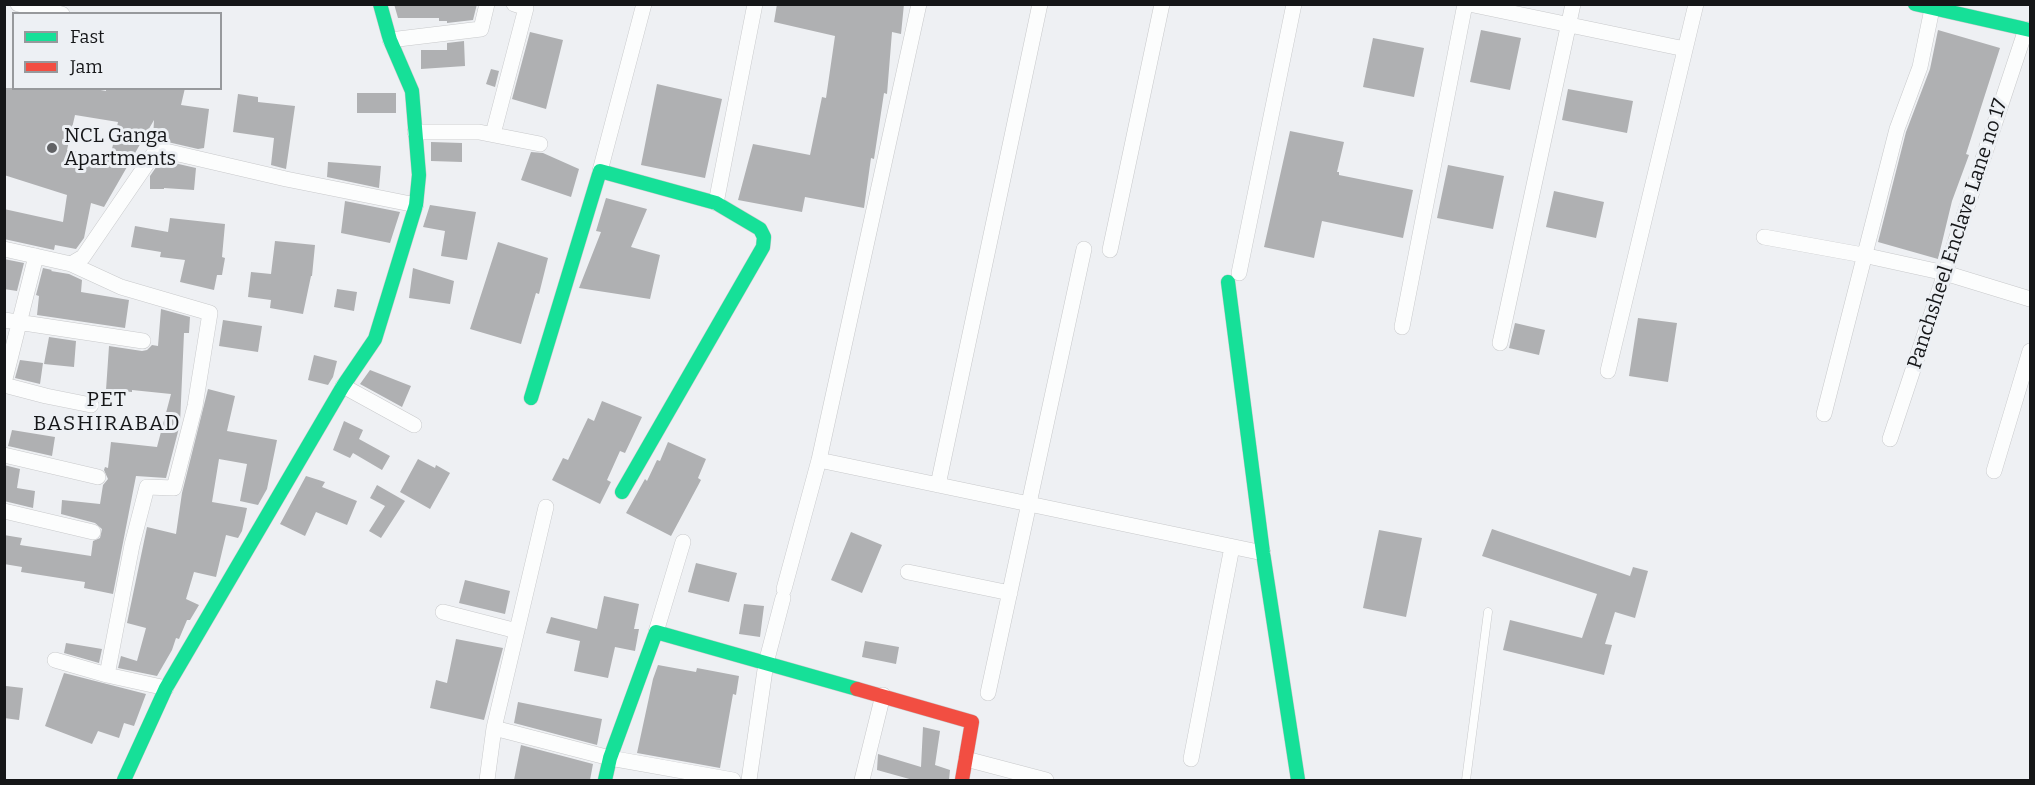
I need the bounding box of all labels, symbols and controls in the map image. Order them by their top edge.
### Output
legend [12,12,222,90]
text: Fast [70,26,105,48]
text: Jam [70,56,103,78]
street label: Panchsheel Enclave Lane no 17 [1903,96,2013,372]
place label: NCL Ganga Apartments [64,124,176,171]
marker: NCL Ganga Apartments [45,141,59,155]
district label: PET BASHIRABAD [33,387,181,437]

